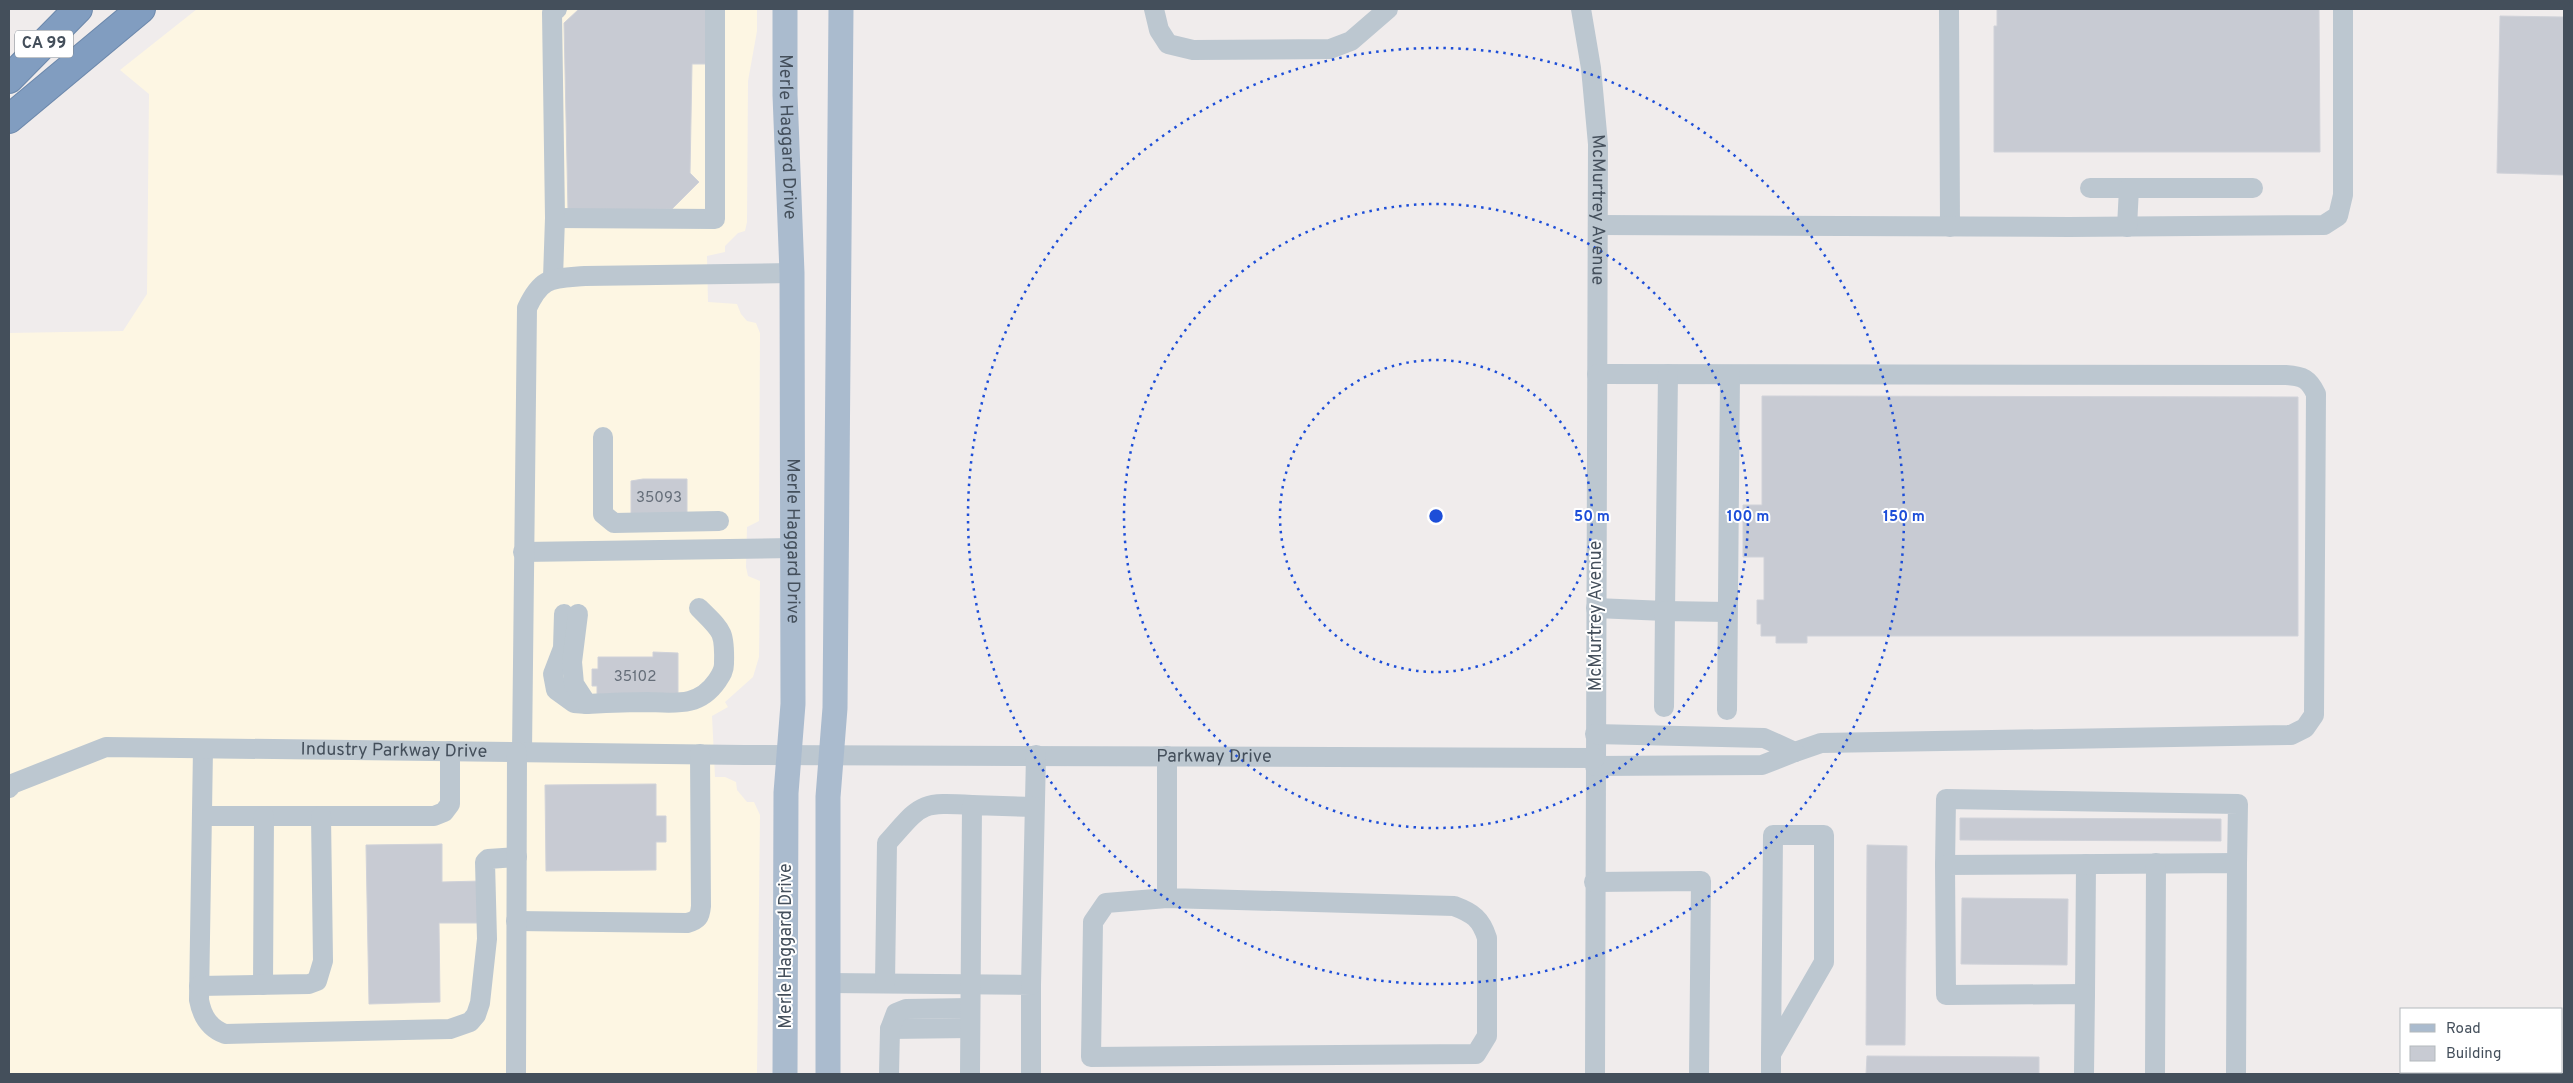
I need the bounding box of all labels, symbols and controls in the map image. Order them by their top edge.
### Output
road number: CA 99 [15,31,73,58]
street label: Merle Haggard Drive [773,54,801,220]
street label: McMurtrey Avenue [1586,133,1610,285]
street label: Merle Haggard Drive [781,458,804,624]
house number: 35093 [636,489,682,508]
centre of rings [1427,507,1445,525]
text: 50 m [1574,508,1610,527]
text: 100 m [1727,508,1769,527]
text: 150 m [1883,508,1925,527]
street label: McMurtrey Avenue [1585,541,1608,691]
house number: 35102 [614,668,656,687]
street label: Industry Parkway Drive [301,738,487,763]
street label: Parkway Drive [1156,745,1272,768]
street label: Merle Haggard Drive [775,863,798,1029]
legend [2400,1008,2563,1073]
text: Road [2446,1020,2481,1039]
text: Building [2446,1045,2501,1064]

